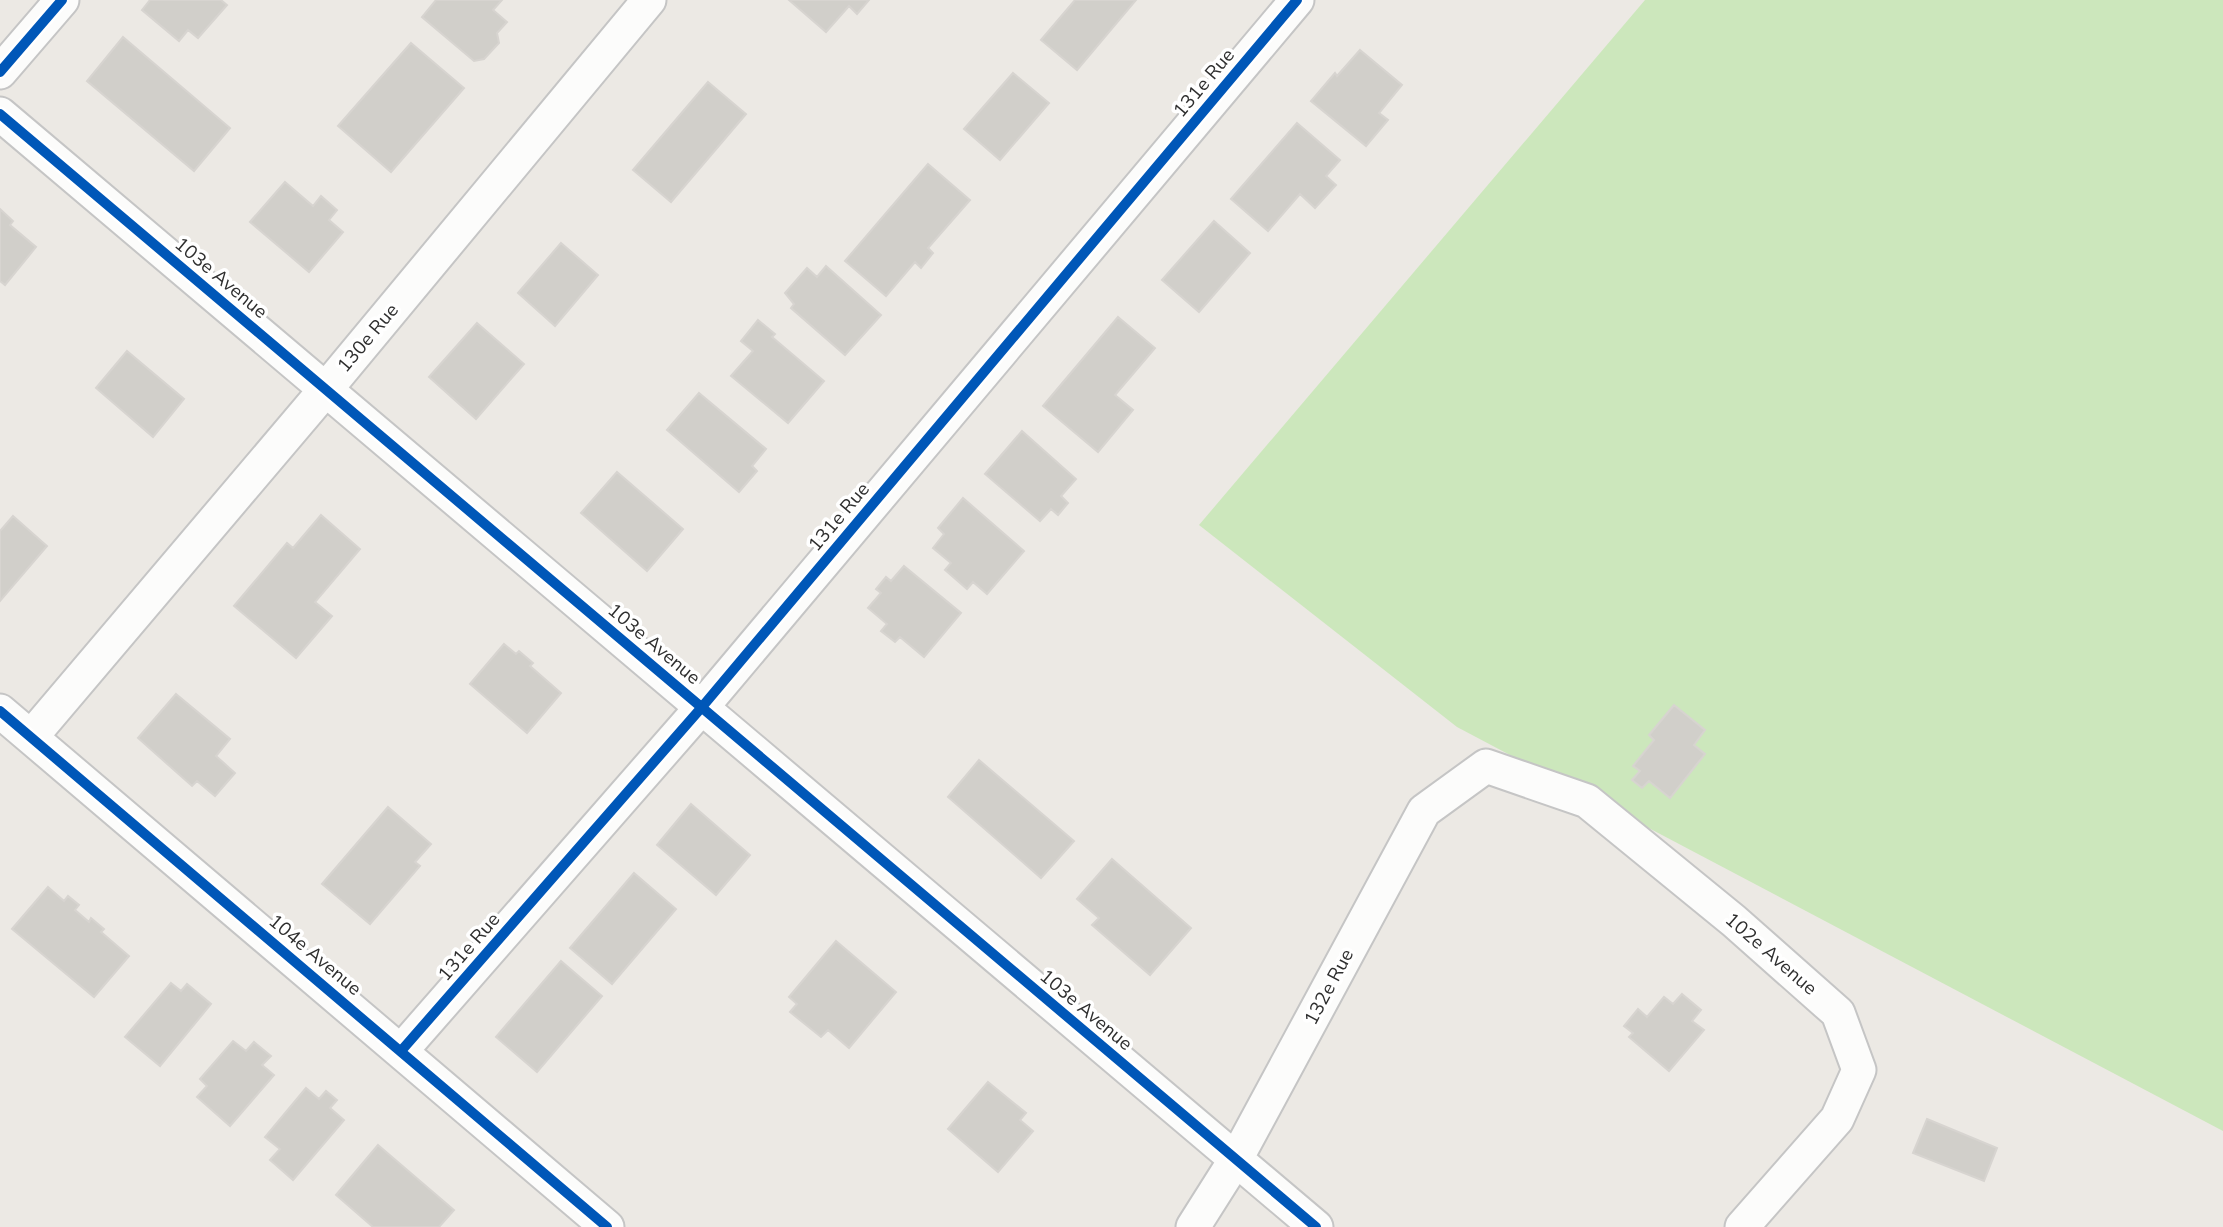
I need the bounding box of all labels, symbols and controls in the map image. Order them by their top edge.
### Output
street label: 131e Rue [1167,43,1241,123]
street label: 103e Avenue [169,231,273,325]
street label: 130e Rue [331,298,405,378]
street label: 131e Rue [802,477,876,557]
street label: 103e Avenue [602,597,706,691]
street label: 131e Rue [432,907,506,987]
street label: 102e Avenue [1720,907,1822,1001]
street label: 104e Avenue [263,908,367,1002]
street label: 132e Rue [1298,944,1360,1030]
street label: 103e Avenue [1034,963,1138,1057]

